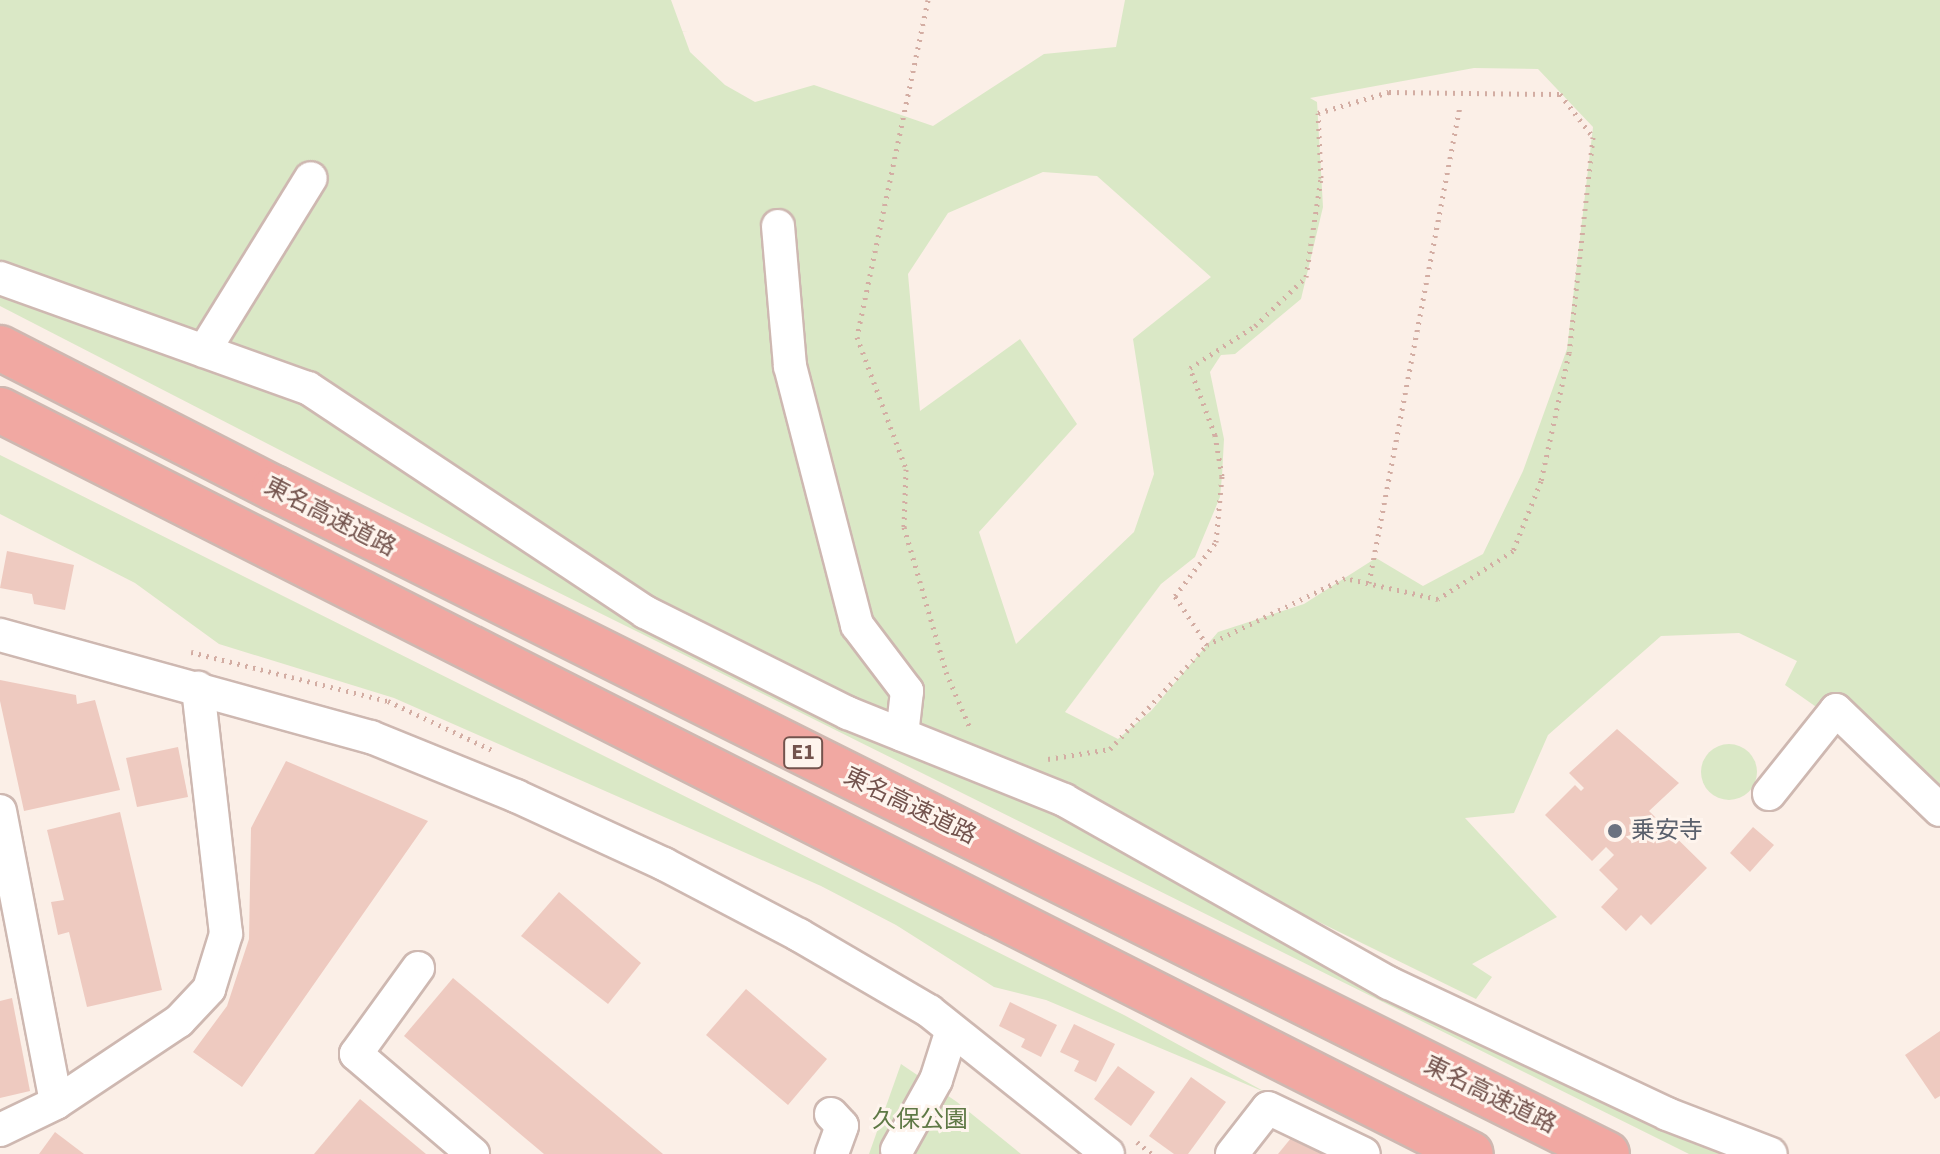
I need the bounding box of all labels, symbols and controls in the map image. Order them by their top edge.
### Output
street label: 東名高速道路 [259,471,401,563]
road number: E1 [783,735,823,771]
street label: 東名高速道路 [839,761,981,851]
place label: 乗安寺 [1631,817,1703,845]
marker: 乗安寺 [1606,822,1624,840]
street label: 東名高速道路 [1419,1050,1561,1140]
park label: 久保公園 [872,1106,968,1134]

